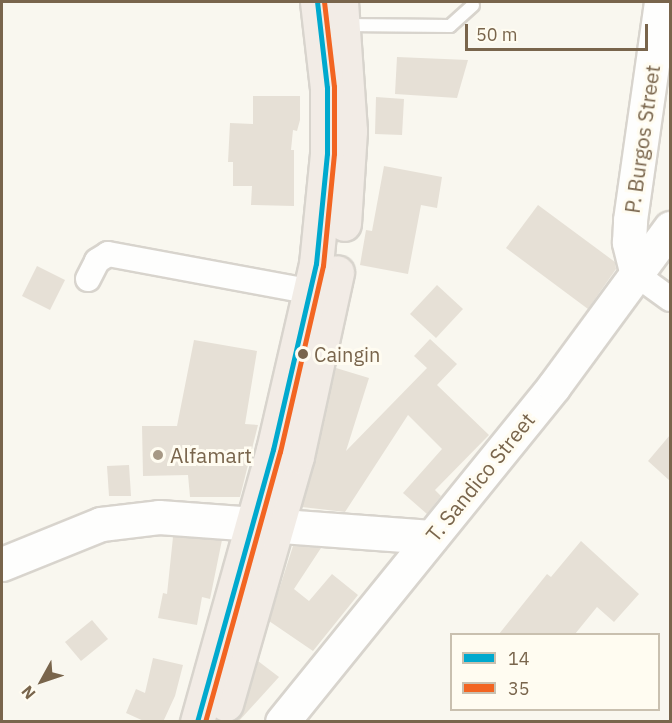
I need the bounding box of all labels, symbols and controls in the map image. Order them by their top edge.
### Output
scale bar [468,12,651,50]
text: 50 m [476,23,518,46]
street label: P. Burgos Street [619,63,665,215]
place label: Caingin [314,342,380,366]
marker: Caingin [297,348,309,360]
street label: T. Sandico Street [420,407,540,547]
place label: Alfamart [170,442,252,468]
marker: Alfamart [151,448,165,462]
legend [450,633,660,711]
text: 14 [508,647,530,670]
north arrow [12,651,72,711]
text: 35 [508,677,530,700]
text: N [17,682,40,703]

